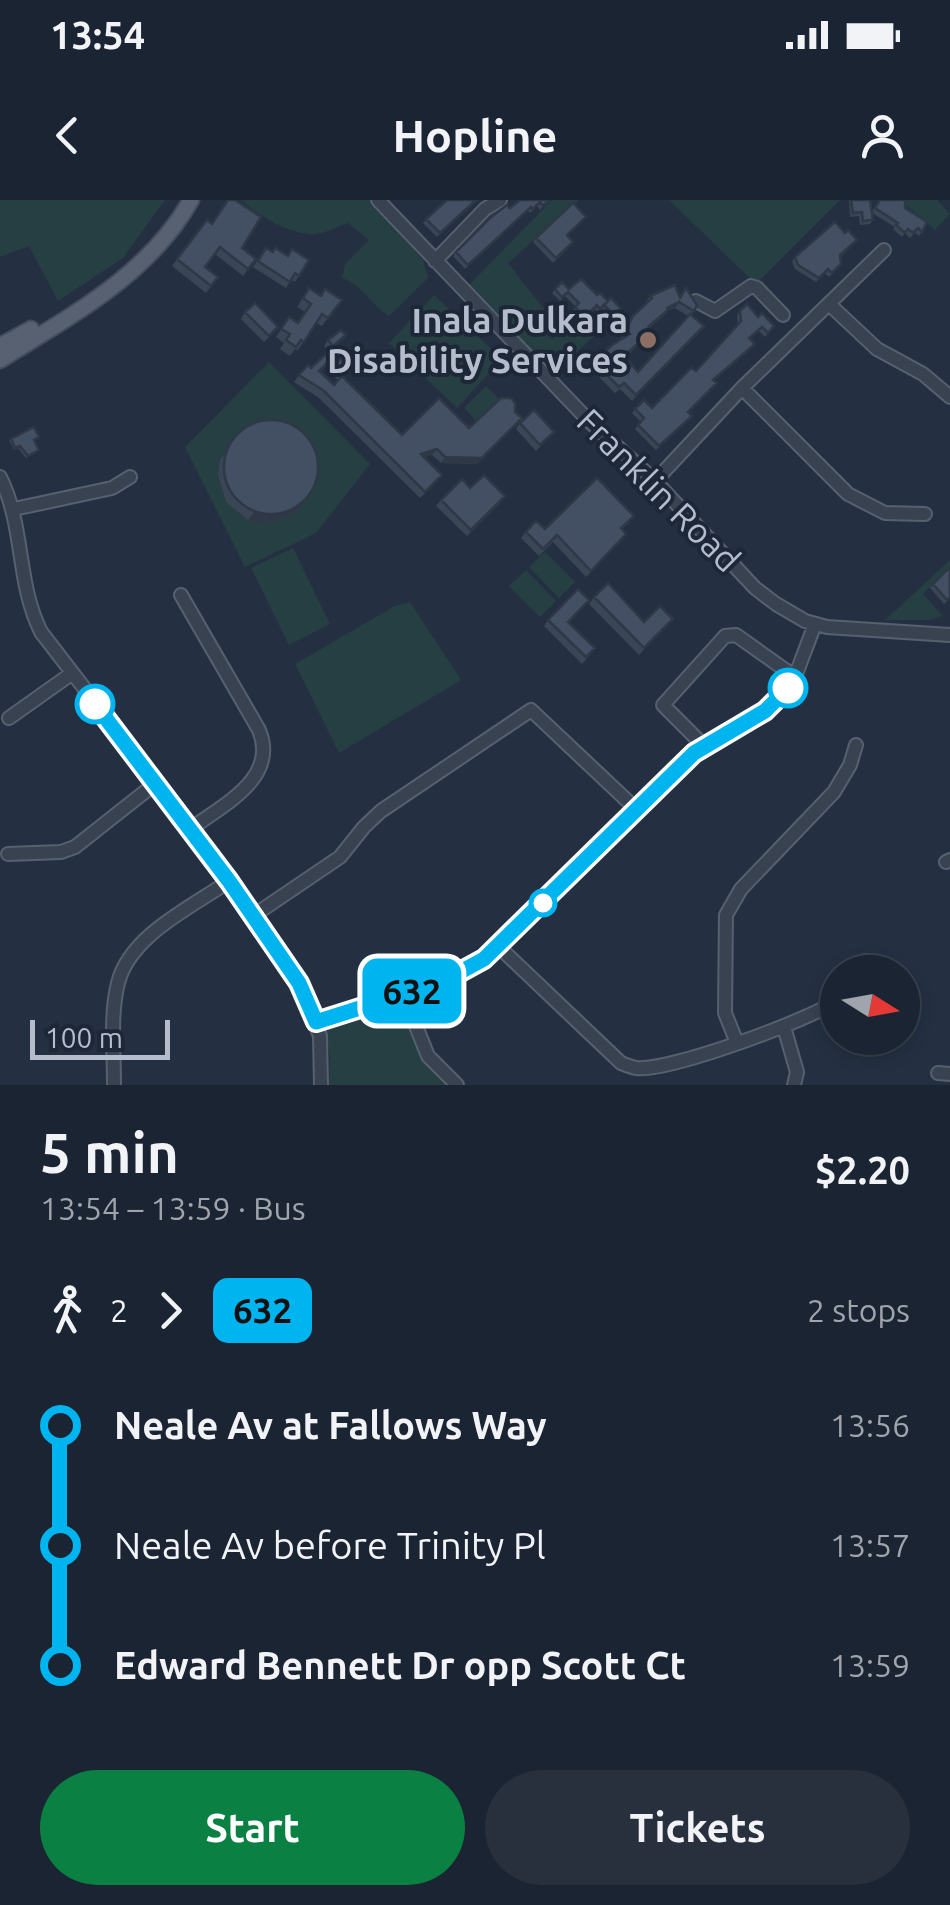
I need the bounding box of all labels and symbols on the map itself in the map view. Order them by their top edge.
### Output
place label: Inala Dulkara Disability Services [327,300,628,380]
marker: Inala Dulkara Disability Services [637,329,659,351]
street label: Franklin Road [570,401,748,579]
unlabelled marker [769,669,807,707]
unlabelled marker [76,685,114,723]
unlabelled marker [530,890,556,916]
north arrow [820,955,920,1055]
line badge: 632 [354,958,470,1024]
scale bar [30,1015,170,1060]

